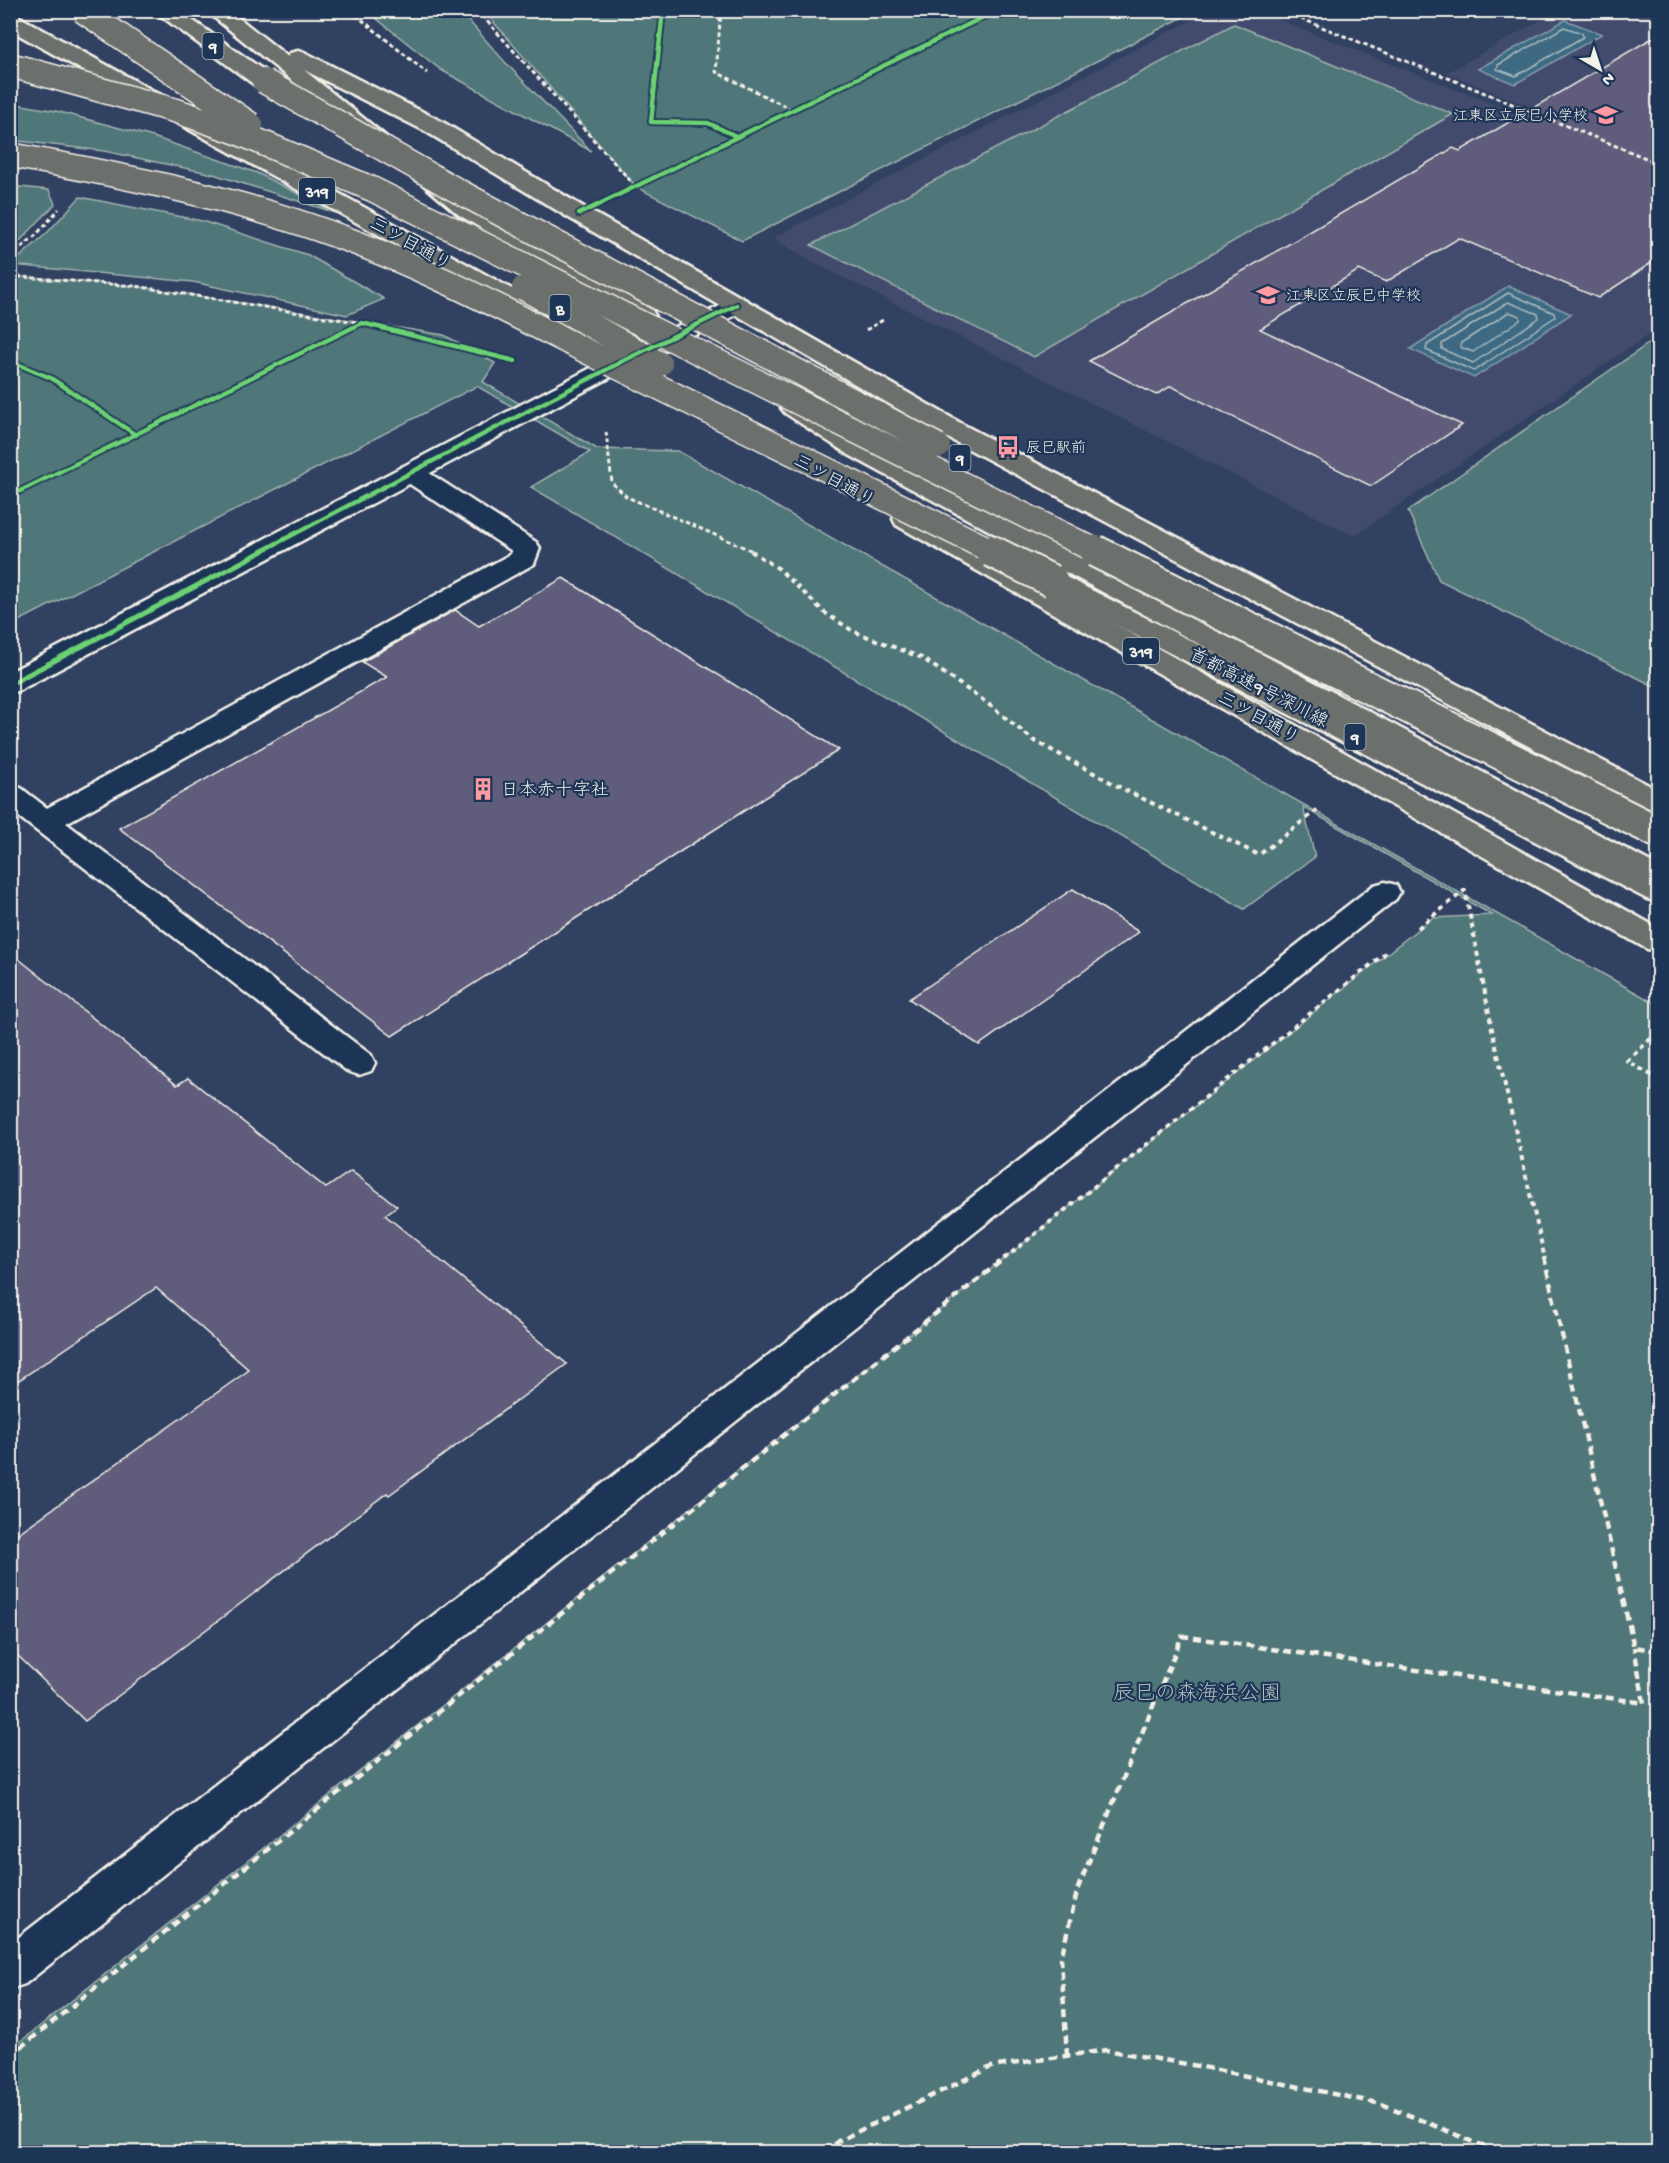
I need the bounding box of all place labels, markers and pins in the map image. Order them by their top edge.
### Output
school or university icon: 江東区立辰巳小学校 [1593,102,1619,128]
place label: 江東区立辰巳小学校 [1453,107,1588,126]
school or university icon: 江東区立辰巳中学校 [1255,282,1281,308]
place label: 江東区立辰巳中学校 [1286,287,1421,306]
bus stop icon: 辰巳駅前 [995,434,1021,460]
place label: 辰巳駅前 [1026,439,1086,458]
building icon: 日本赤十字社 [470,776,496,802]
place label: 日本赤十字社 [501,780,609,802]

